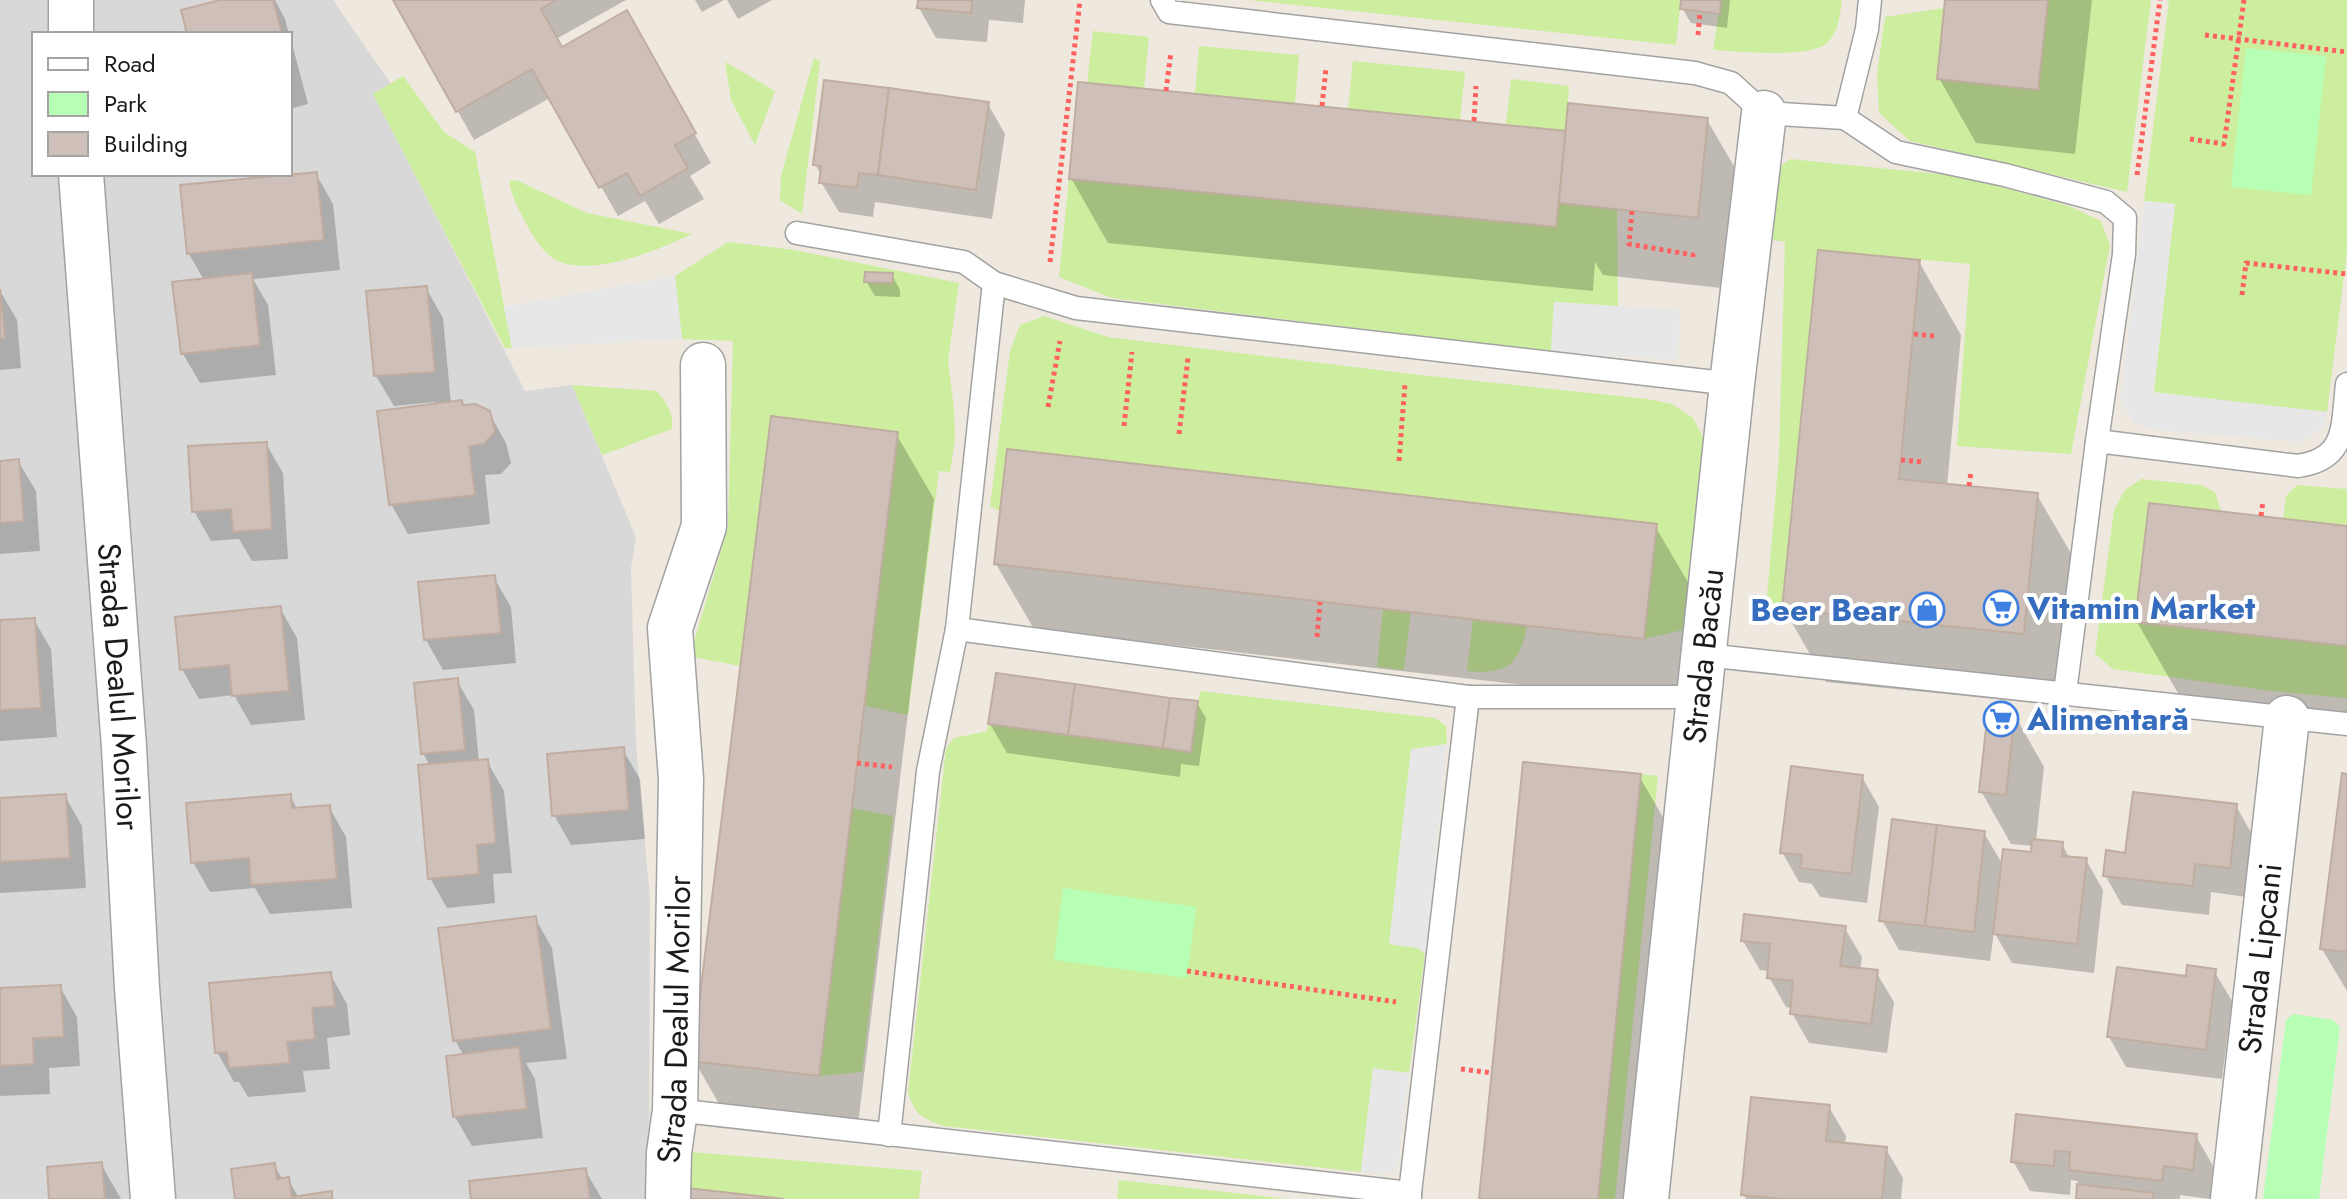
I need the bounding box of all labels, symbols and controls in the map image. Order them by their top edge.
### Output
legend [32,32,292,176]
text: Road [104,46,156,81]
text: Park [104,86,147,121]
text: Building [104,126,188,161]
street label: Strada Dealul Morilor [86,541,151,832]
street label: Strada Bacău [1671,566,1735,746]
place label: Vitamin Market [2026,585,2256,631]
place label: Beer Bear [1750,587,1901,633]
supermarket icon: Vitamin Market [1982,589,2020,627]
shop icon: Beer Bear [1908,591,1946,629]
place label: Alimentară [2026,696,2189,742]
supermarket icon: Alimentară [1982,700,2020,738]
street label: Strada Lipcani [2226,861,2294,1056]
street label: Strada Dealul Morilor [646,875,702,1164]

